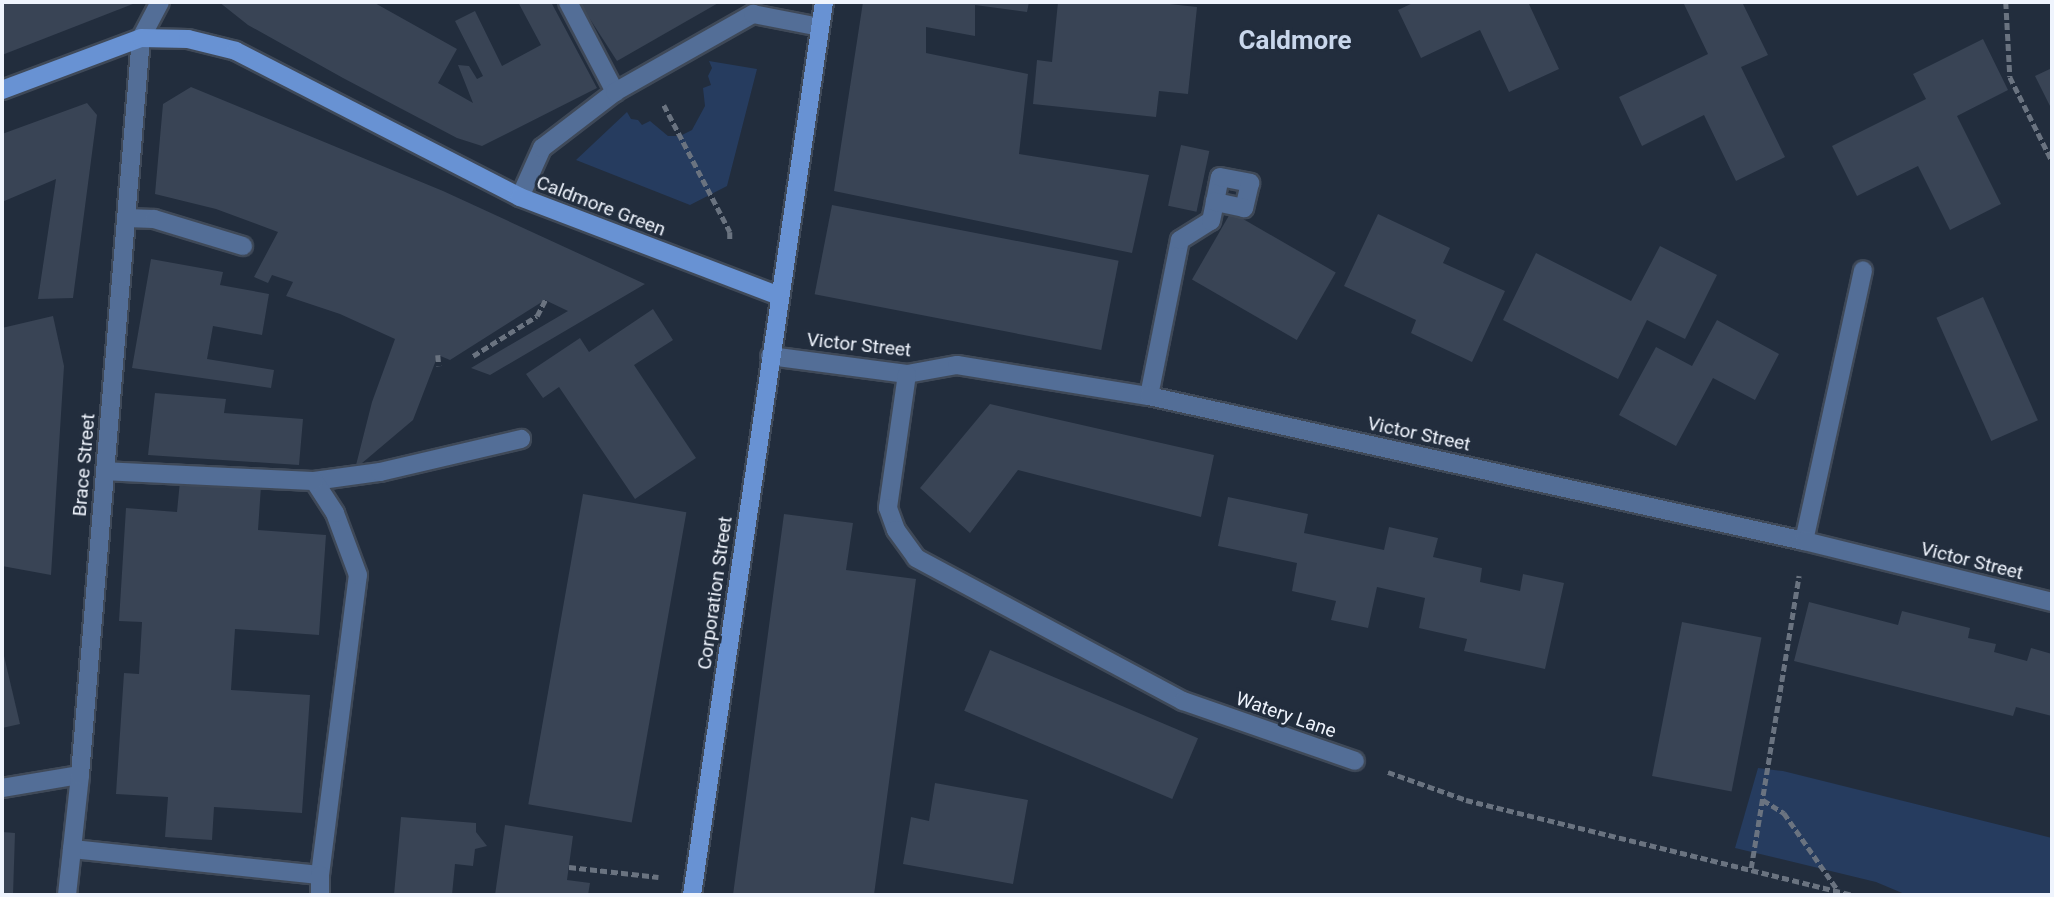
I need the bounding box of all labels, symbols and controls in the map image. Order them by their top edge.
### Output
district label: Caldmore [1239,25,1351,57]
street label: Caldmore Green [533,171,669,241]
street label: Victor Street [806,328,912,362]
street label: Victor Street [1365,412,1473,456]
street label: Brace Street [68,413,100,517]
street label: Corporation Street [693,515,737,671]
street label: Victor Street [1918,537,2026,585]
street label: Watery Lane [1233,687,1339,743]

